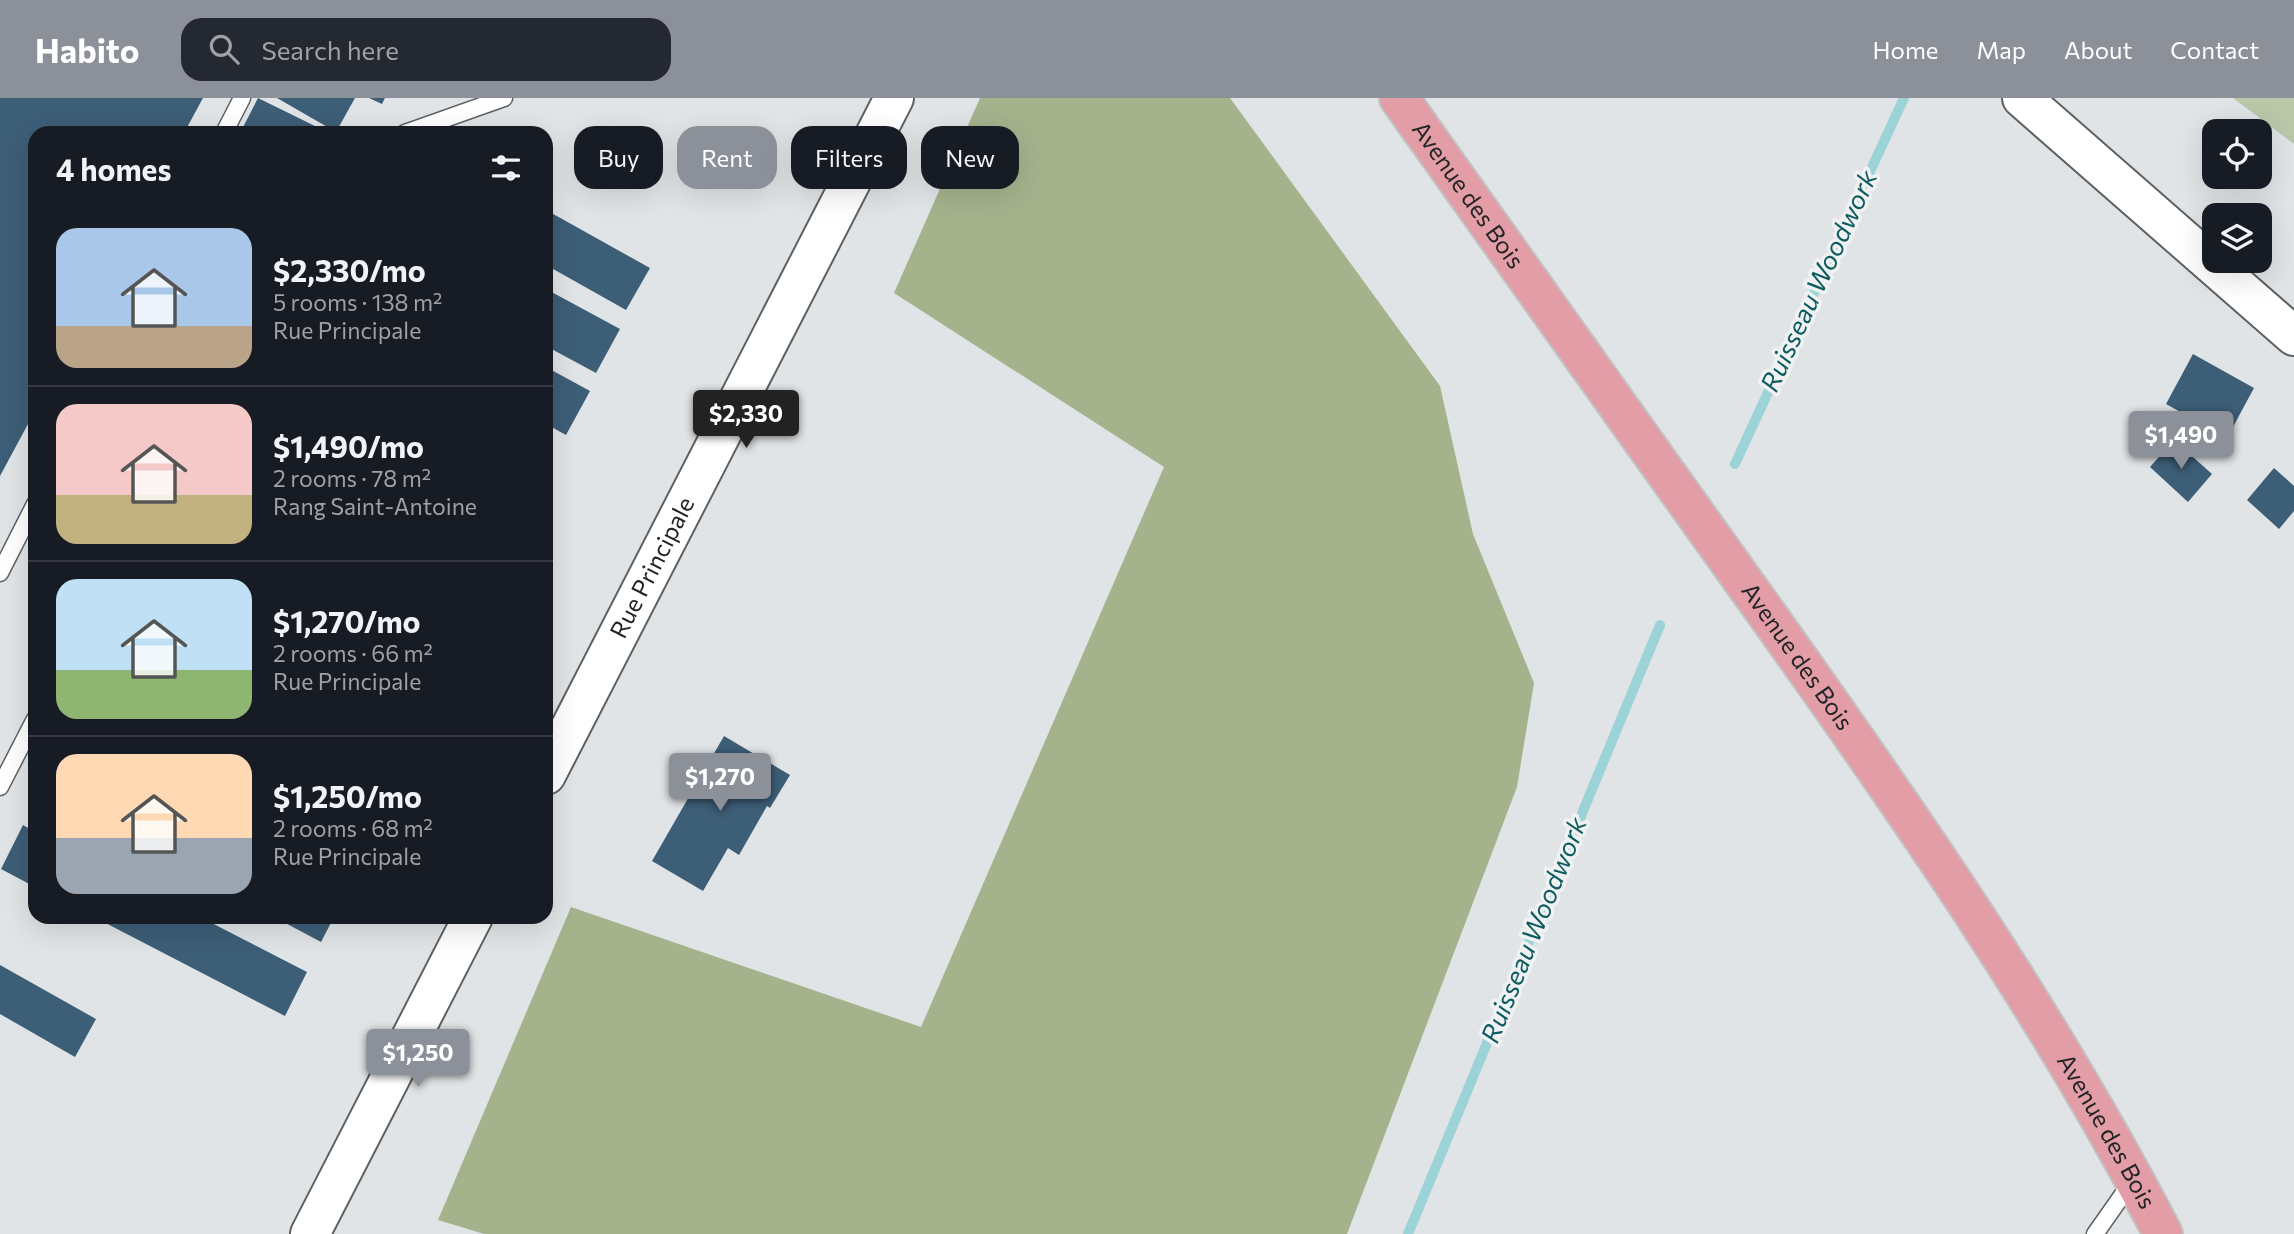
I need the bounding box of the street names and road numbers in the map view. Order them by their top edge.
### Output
street label: Avenue des Bois [1407,115,1531,274]
street label: Rue Principale [603,492,699,643]
street label: Avenue des Bois [1736,577,1860,735]
street label: Avenue des Bois [2052,1048,2163,1213]

